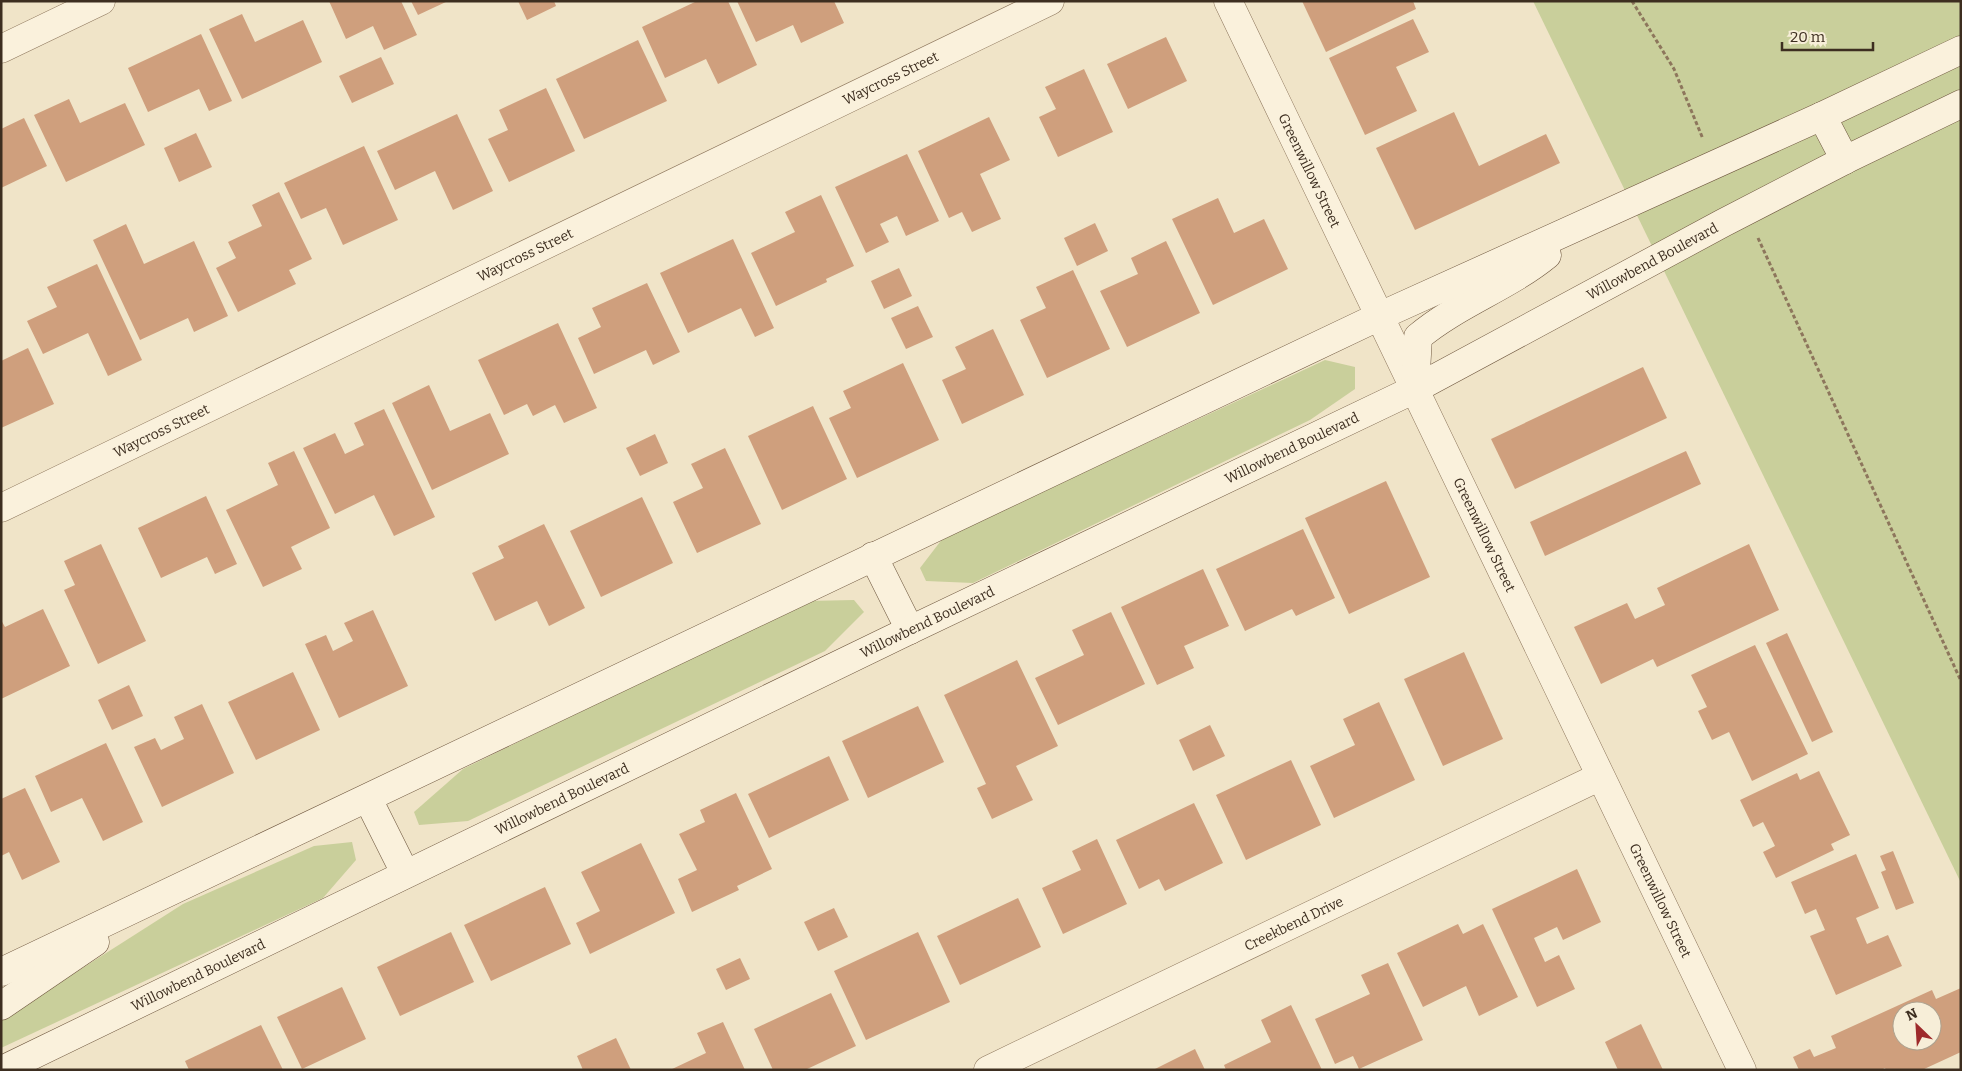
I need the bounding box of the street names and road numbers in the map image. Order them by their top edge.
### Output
street label: Waycross Street [840,48,941,108]
street label: Greenwillow Street [1275,110,1344,230]
street label: Willowbend Boulevard [1584,219,1721,303]
street label: Waycross Street [474,224,576,285]
street label: Waycross Street [111,400,212,461]
street label: Willowbend Boulevard [1222,409,1362,487]
street label: Greenwillow Street [1450,475,1519,594]
street label: Willowbend Boulevard [857,583,997,661]
street label: Willowbend Boulevard [492,759,631,838]
street label: Greenwillow Street [1626,840,1695,960]
street label: Creekbend Drive [1241,892,1346,954]
street label: Willowbend Boulevard [128,935,268,1015]

